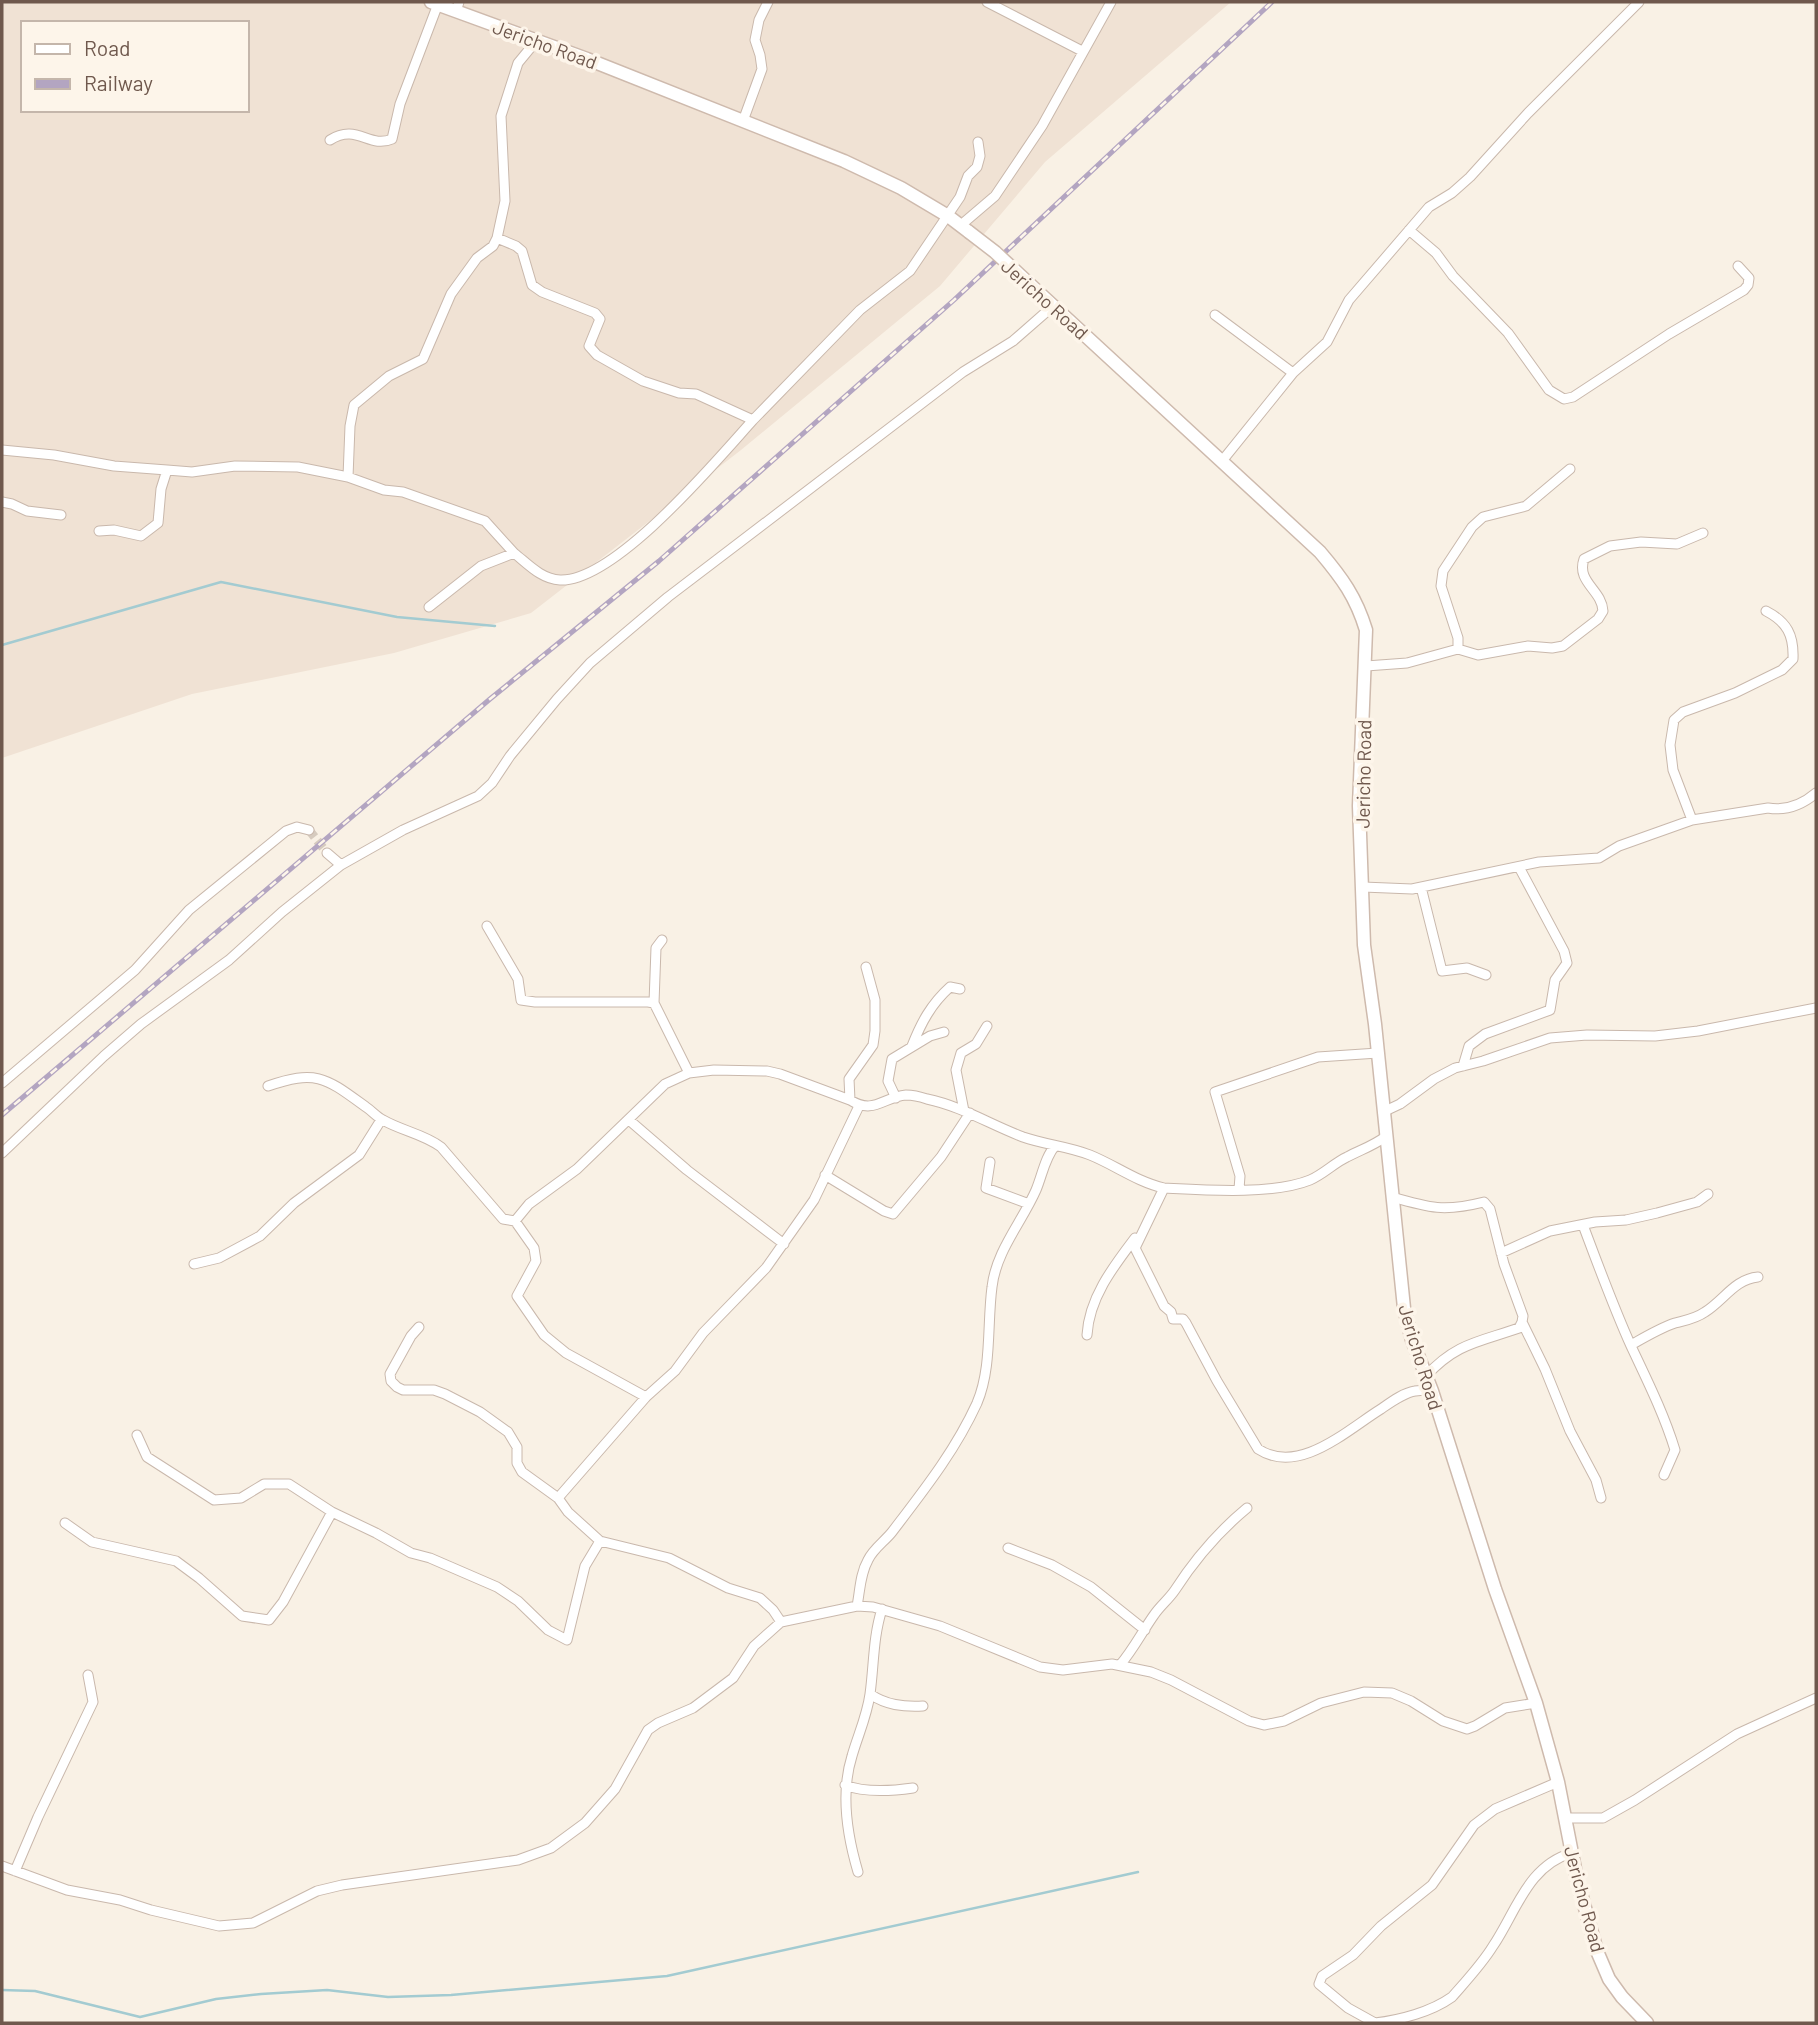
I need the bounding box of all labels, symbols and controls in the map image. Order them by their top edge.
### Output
street label: Jericho Road [490,15,600,73]
legend [21,21,248,112]
text: Road [84,35,130,60]
text: Railway [84,70,153,95]
street label: Jericho Road [997,254,1093,344]
street label: Jericho Road [1351,719,1375,829]
street label: Jericho Road [1394,1302,1448,1412]
street label: Jericho Road [1560,1843,1610,1955]

